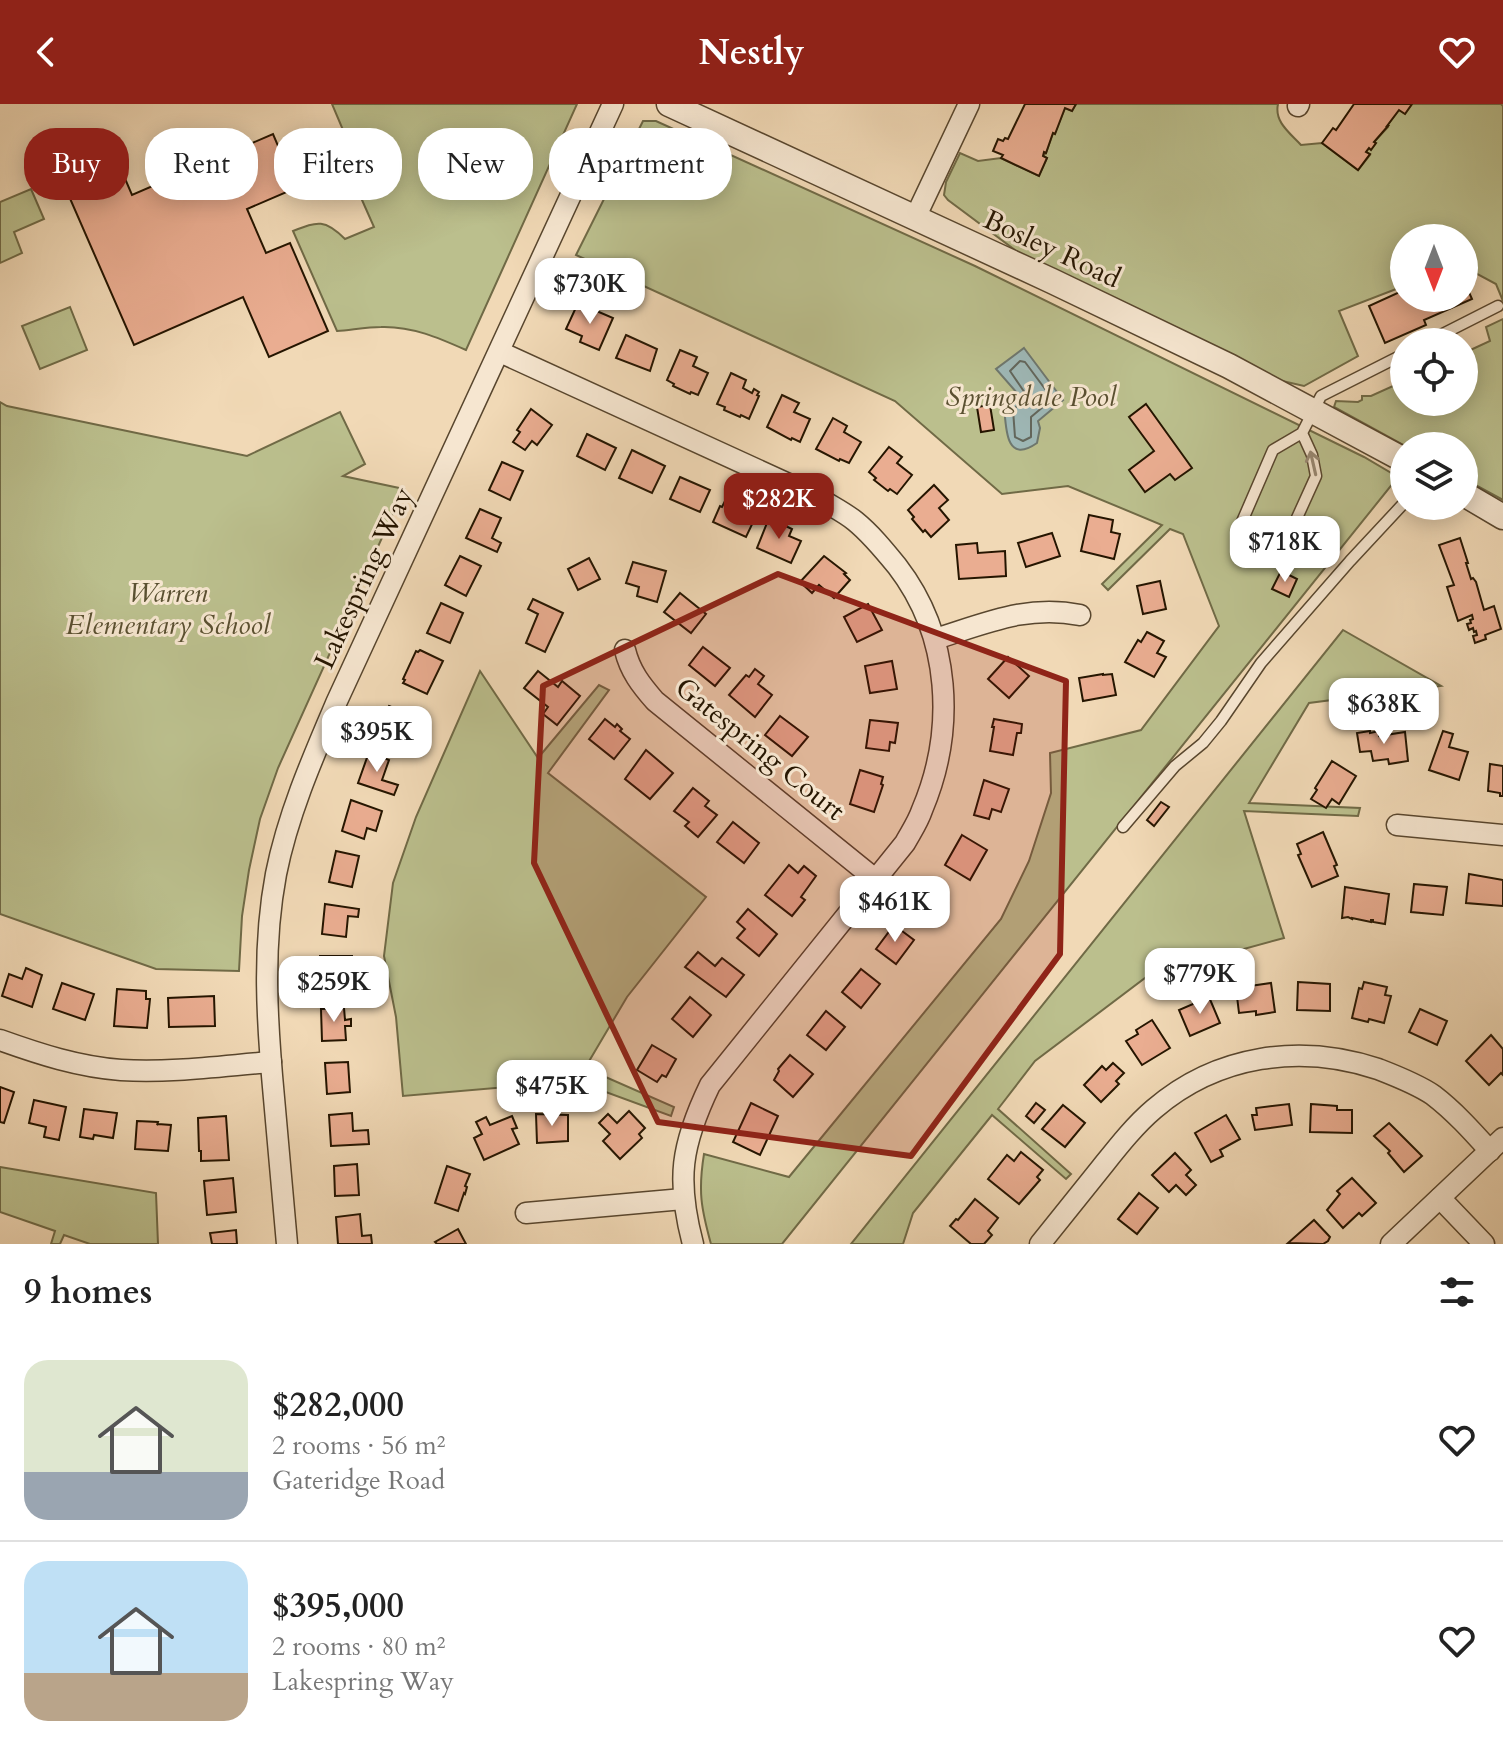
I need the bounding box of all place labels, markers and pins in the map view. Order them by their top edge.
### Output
pin: $730K [534,258,646,326]
pin: $282K [723,473,835,541]
pin: $718K [1229,516,1341,584]
pin: $638K [1328,678,1440,746]
pin: $395K [321,706,433,774]
pin: $461K [839,876,951,944]
pin: $779K [1144,948,1256,1016]
pin: $259K [278,956,390,1024]
pin: $475K [496,1060,608,1128]

